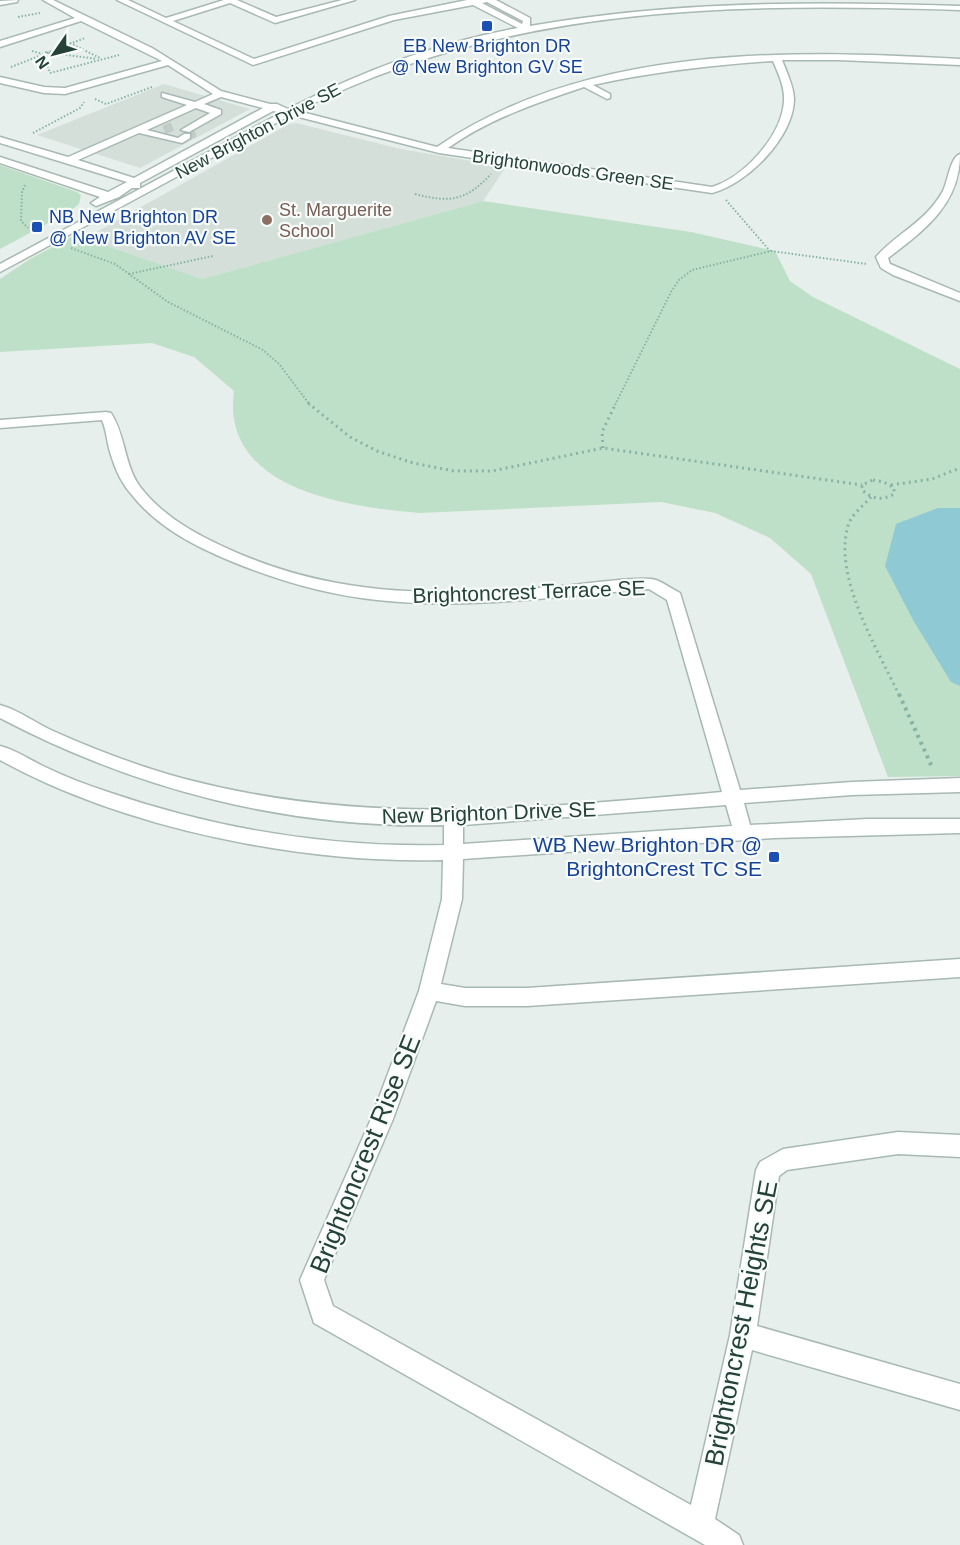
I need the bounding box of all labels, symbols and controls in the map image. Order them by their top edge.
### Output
marker: EB New Brighton DR @ New Brighton GV SE [480,19,494,33]
north arrow [24,24,84,84]
place label: EB New Brighton DR @ New Brighton GV SE [391,36,583,77]
text: N [32,53,52,72]
street label: New Brighton Drive SE [172,79,344,183]
street label: Brightonwoods Green SE [471,146,675,194]
place label: St. Marguerite School [279,200,392,241]
place label: NB New Brighton DR @ New Brighton AV SE [49,207,236,248]
marker: St. Marguerite School [260,213,274,227]
marker: NB New Brighton DR @ New Brighton AV SE [30,220,44,234]
street label: Brightoncrest Terrace SE [412,576,646,607]
street label: New Brighton Drive SE [381,797,597,828]
place label: WB New Brighton DR @ BrightonCrest TC SE [533,833,762,880]
marker: WB New Brighton DR @ BrightonCrest TC SE [767,850,781,864]
street label: Brightoncrest Rise SE [303,1030,427,1278]
street label: Brightoncrest Heights SE [699,1178,783,1468]

